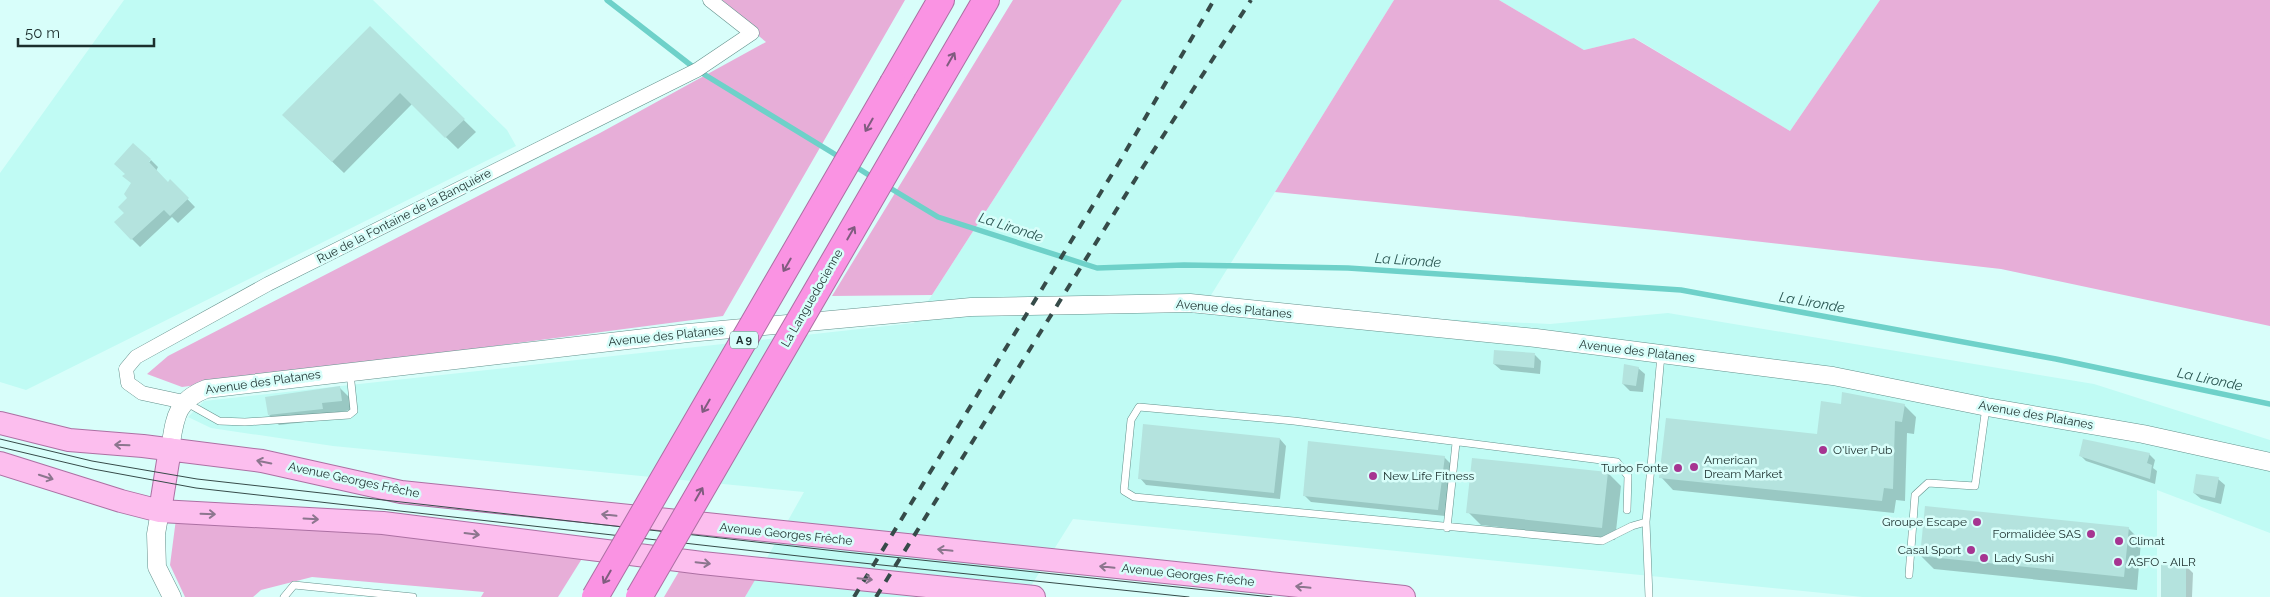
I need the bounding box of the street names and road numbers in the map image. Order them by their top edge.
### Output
street label: Rue de la Fontaine de la Banquière [315,166,493,266]
street label: La Languedocienne [778,247,846,349]
street label: Avenue des Platanes [1176,297,1293,321]
street label: Avenue des Platanes [608,323,725,349]
road number: A 9 [730,332,758,348]
street label: Avenue des Platanes [1579,337,1696,365]
street label: Avenue des Platanes [205,367,322,397]
street label: Avenue des Platanes [1978,398,2095,432]
street label: Avenue Georges Frêche [287,459,421,501]
street label: Avenue Georges Frêche [719,520,853,548]
street label: Avenue Georges Frêche [1121,561,1255,589]

